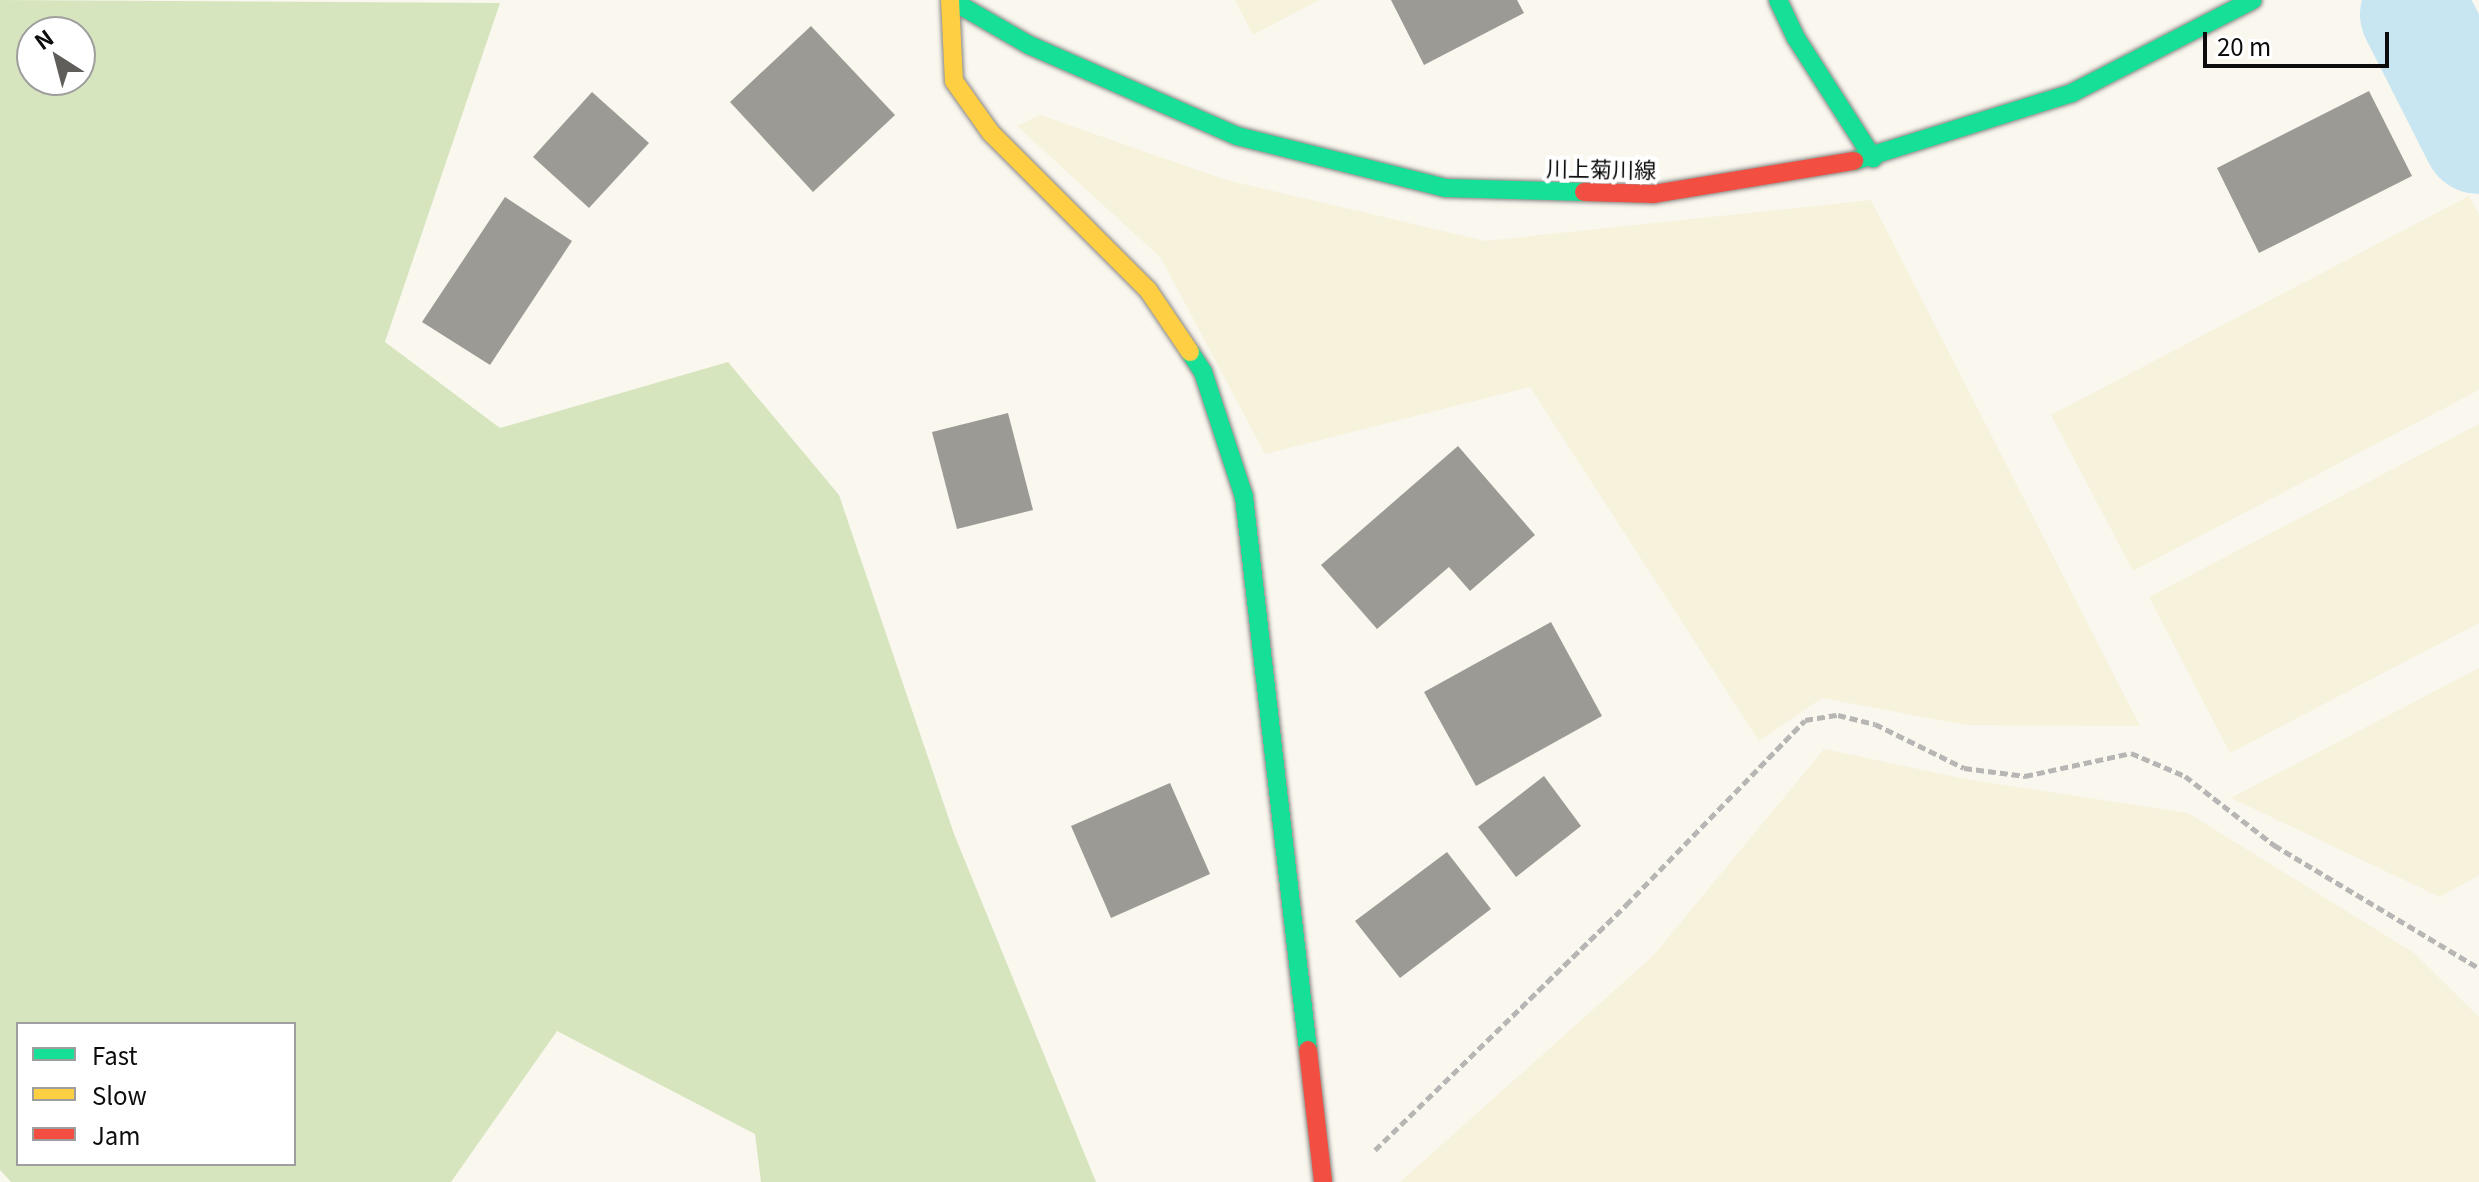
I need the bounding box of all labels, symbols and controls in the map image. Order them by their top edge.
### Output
north arrow [16,16,96,96]
scale bar [2207,16,2393,66]
text: N [27,20,59,56]
text: 20 m [2217,28,2271,63]
street label: 川上菊川線 [1546,154,1656,182]
legend [16,1022,296,1166]
text: Fast [92,1037,137,1072]
text: Slow [92,1077,147,1112]
text: Jam [92,1117,141,1152]

